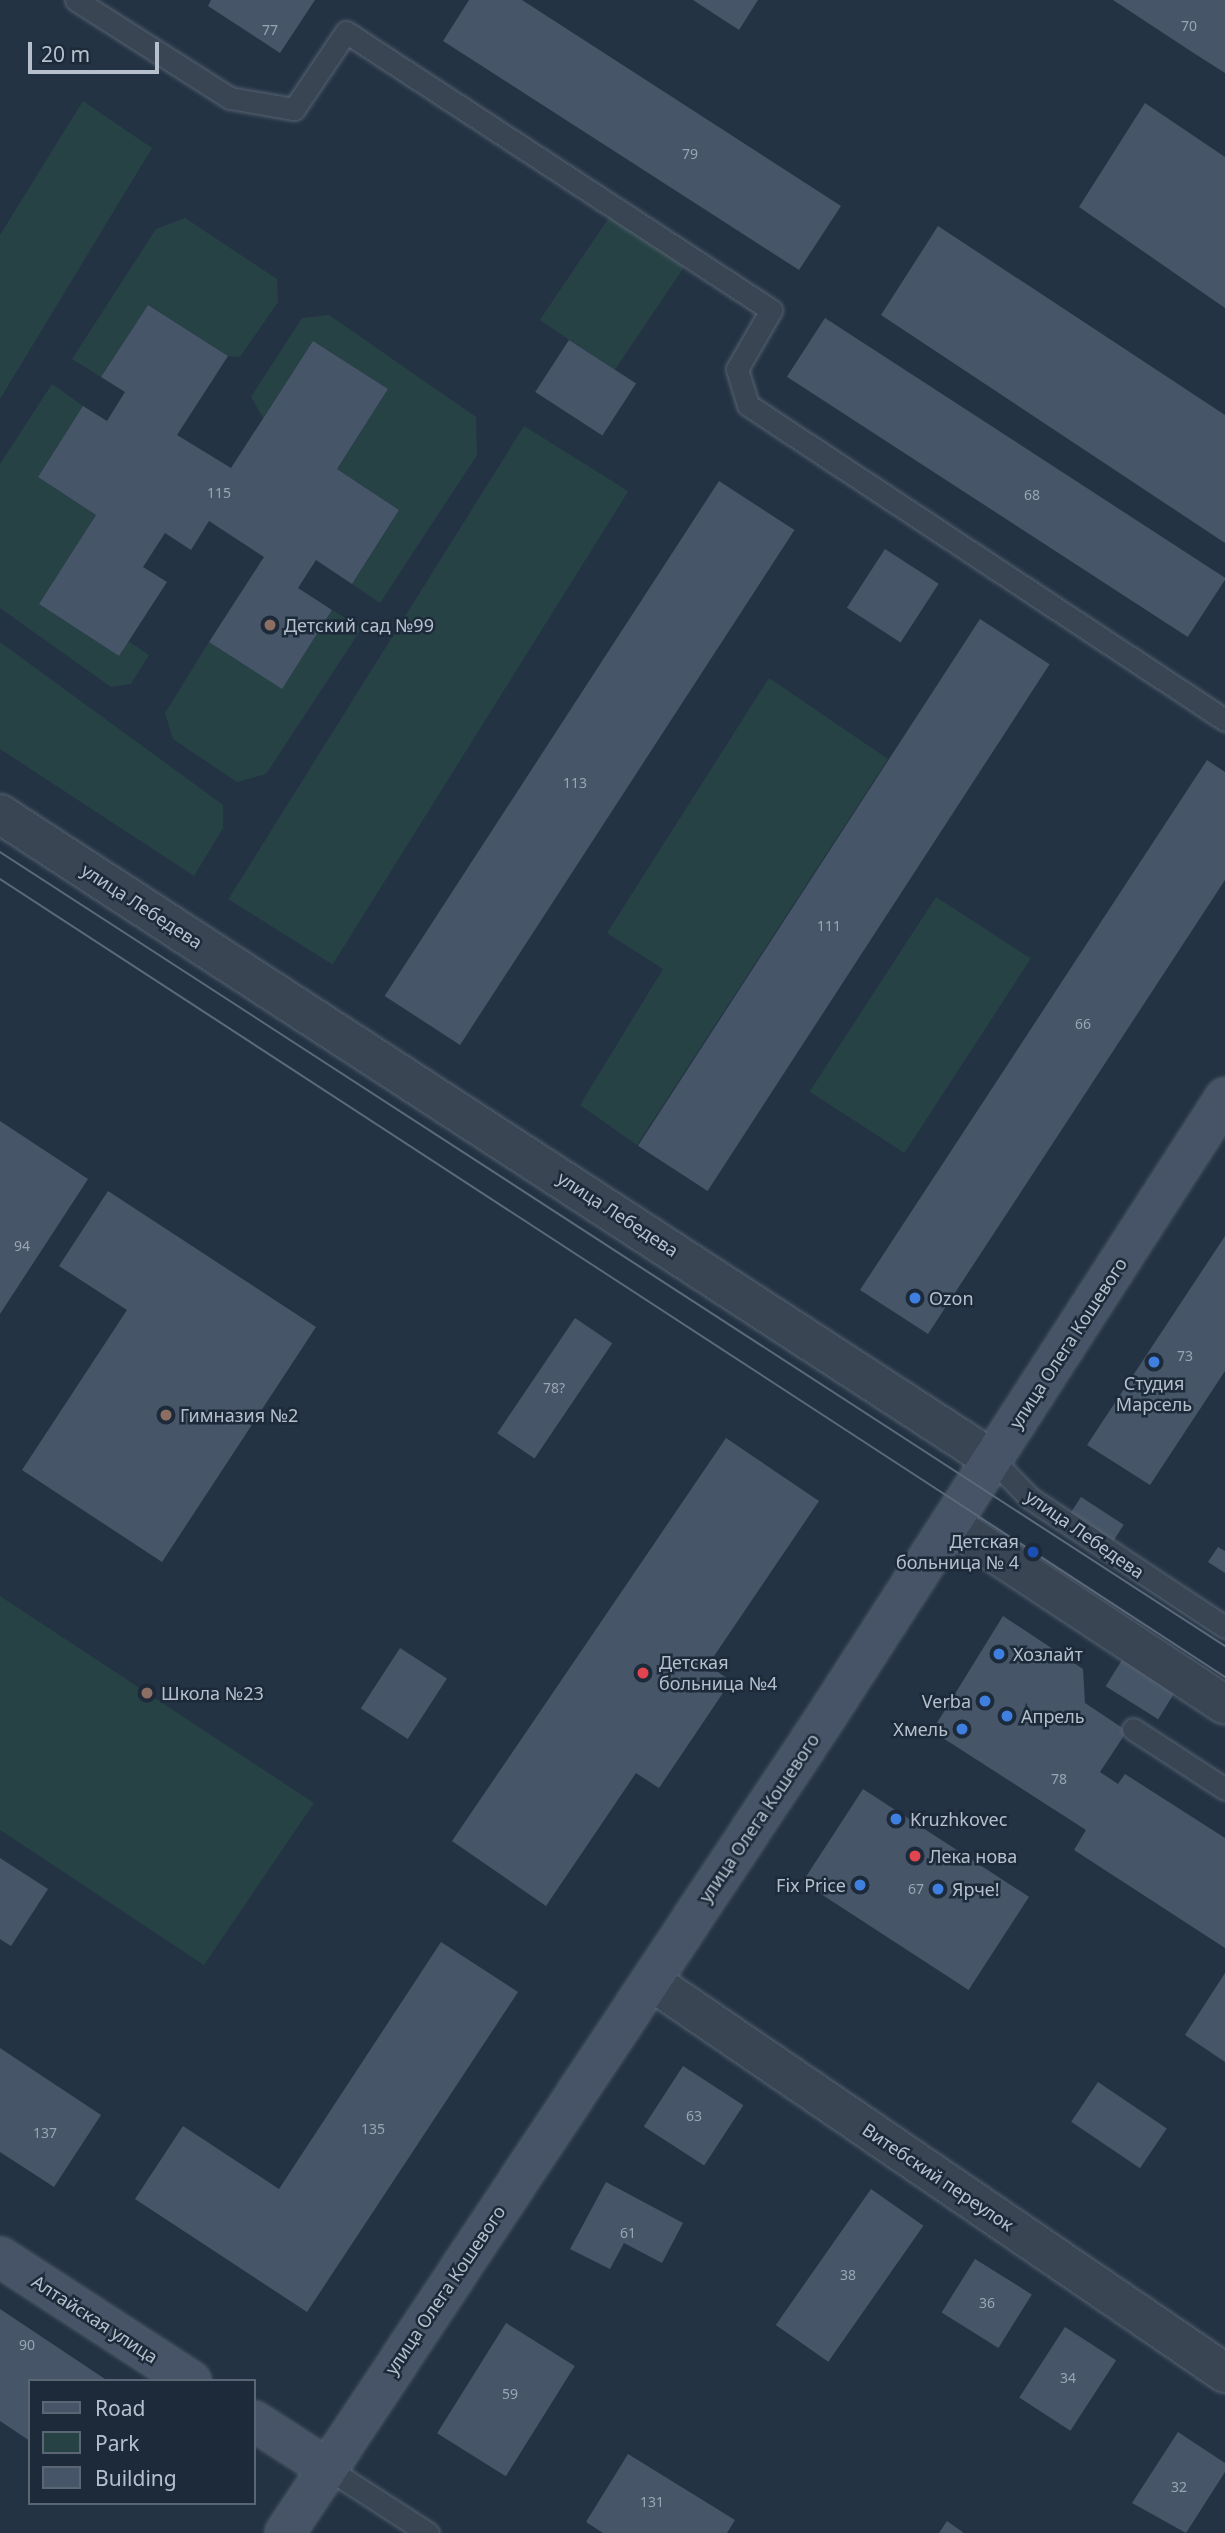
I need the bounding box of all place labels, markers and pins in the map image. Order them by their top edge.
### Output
place label: Детский сад №99 [284,614,434,636]
marker: Детский сад №99 [262,617,278,633]
place label: Ozon [929,1287,974,1309]
marker: Ozon [907,1290,923,1306]
marker: Студия Марсель [1146,1354,1162,1370]
place label: Студия Марсель [1116,1373,1192,1416]
place label: Гимназия №2 [180,1404,298,1426]
marker: Гимназия №2 [158,1407,174,1423]
place label: Детская больница № 4 [896,1531,1019,1574]
marker: Детская больница № 4 [1025,1544,1041,1560]
place label: Хозлайт [1013,1643,1083,1665]
marker: Хозлайт [991,1646,1007,1662]
place label: Детская больница №4 [659,1652,777,1694]
marker: Детская больница №4 [633,1663,653,1683]
place label: Школа №23 [161,1682,264,1704]
marker: Школа №23 [139,1685,155,1701]
place label: Verba [922,1690,971,1712]
marker: Verba [977,1693,993,1709]
place label: Апрель [1021,1705,1085,1727]
marker: Апрель [999,1708,1015,1724]
place label: Хмель [893,1718,948,1740]
marker: Хмель [954,1721,970,1737]
place label: Kruzhkovec [910,1808,1007,1830]
marker: Kruzhkovec [888,1811,904,1827]
place label: Лека нова [929,1845,1017,1867]
marker: Лека нова [907,1848,923,1864]
place label: Fix Price [776,1874,846,1896]
marker: Fix Price [852,1877,868,1893]
place label: Ярче! [952,1878,1000,1900]
marker: Ярче! [930,1881,946,1897]

